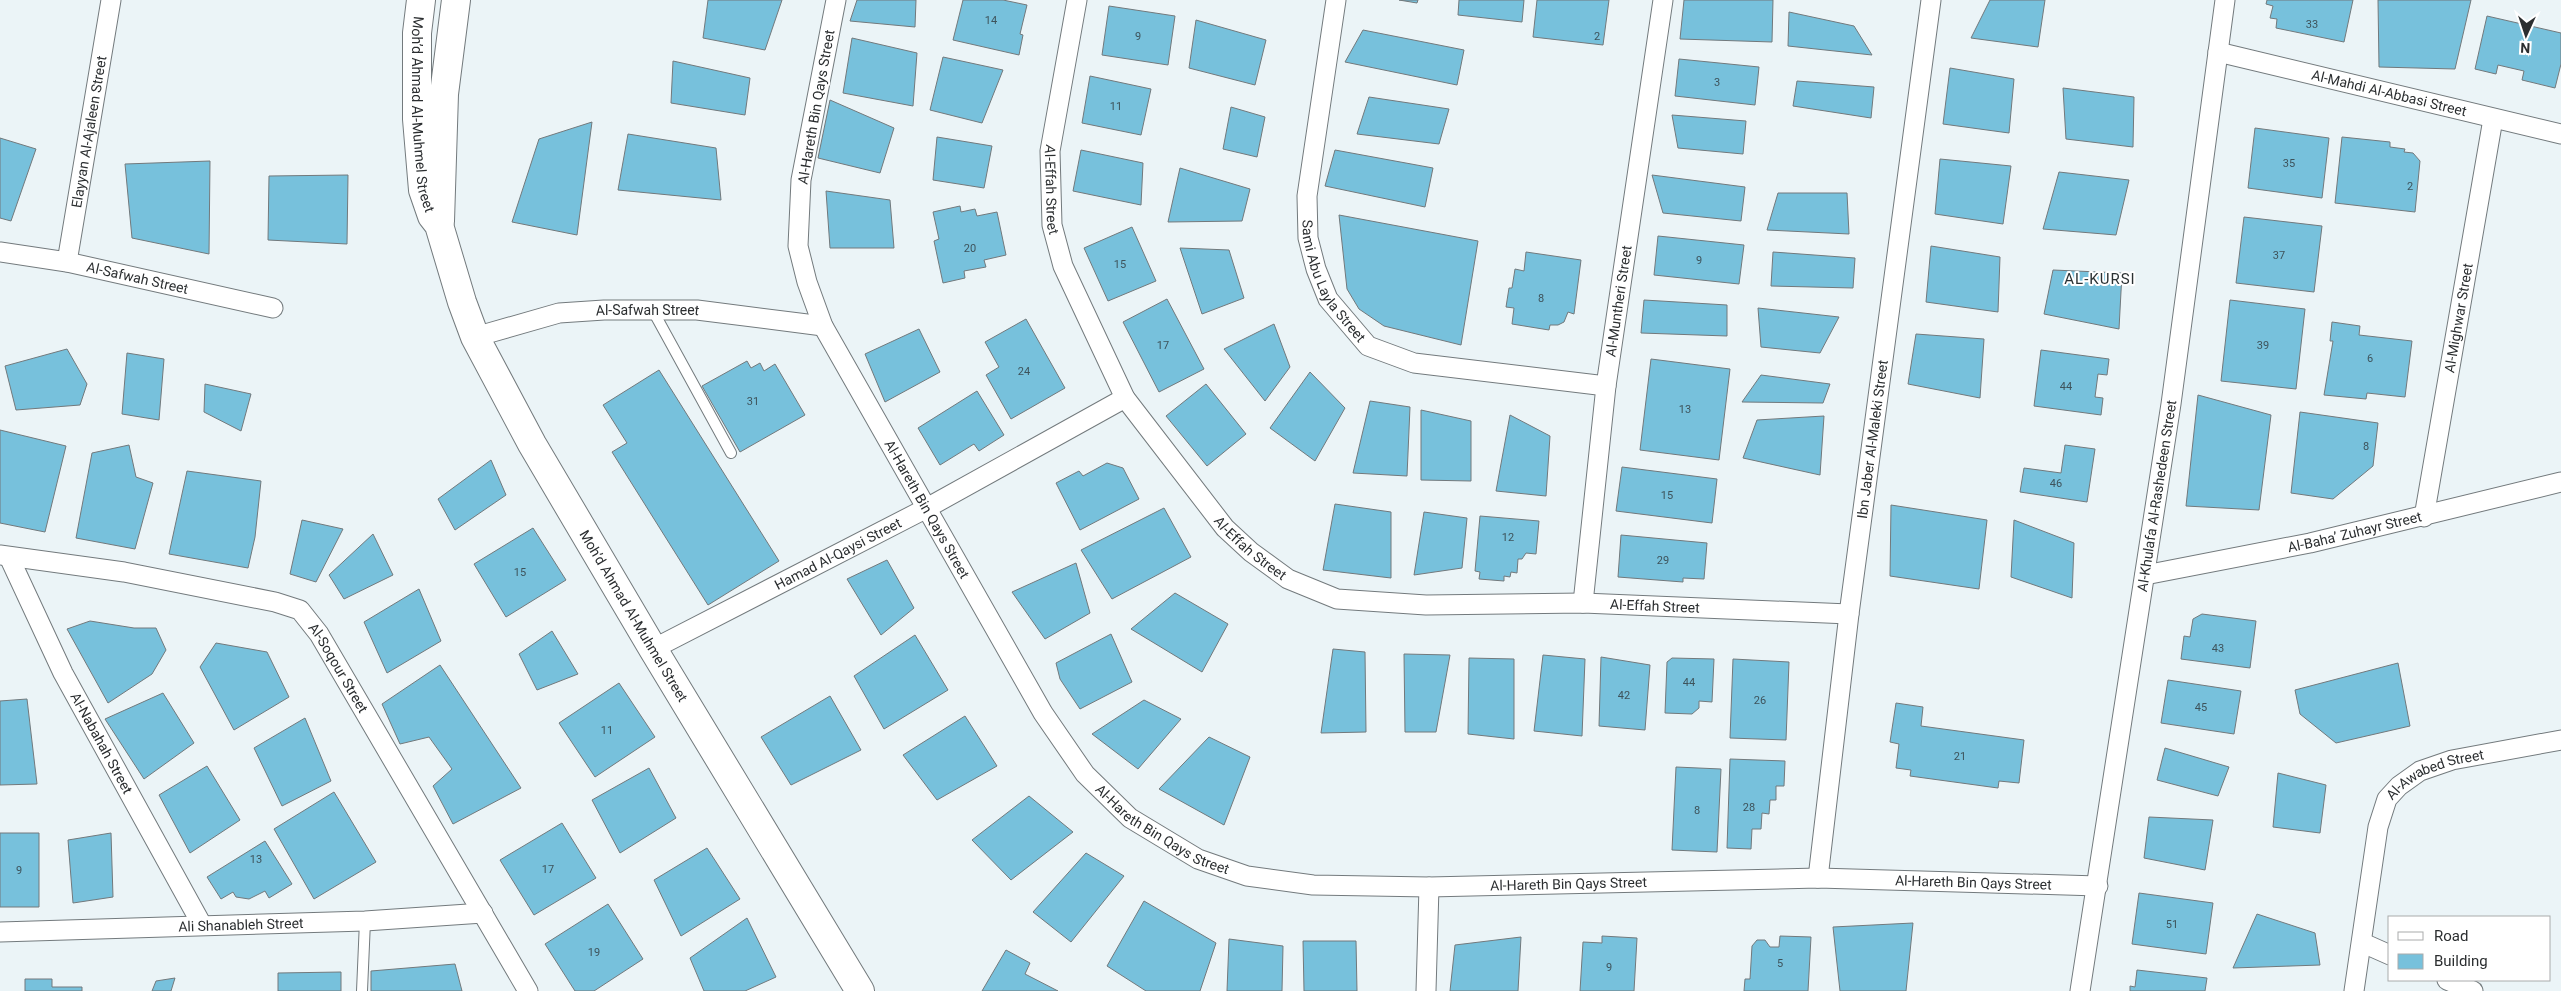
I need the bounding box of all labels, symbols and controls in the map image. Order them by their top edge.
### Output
north arrow [2501,10,2551,60]
house number: 14 [985,14,997,27]
street label: Moh’d Ahmad Al-Muhmel Street [409,15,438,215]
house number: 33 [2306,18,2318,31]
street label: Al-Hareth Bin Qays Street [795,28,838,185]
house number: 9 [1135,30,1141,43]
house number: 2 [1594,30,1600,43]
text: N [2520,40,2531,56]
street label: Elayyan Al-Ajaleen Street [68,54,110,209]
street label: Al-Mahdi Al-Abbasi Street [2310,67,2469,119]
house number: 3 [1714,76,1720,89]
house number: 11 [1110,100,1122,113]
street label: Al-Effah Street [1042,143,1062,237]
house number: 35 [2283,157,2295,170]
house number: 2 [2407,180,2413,193]
street label: Sami Abu Layla Street [1300,219,1369,345]
house number: 20 [964,242,976,255]
street label: Al-Muntheri Street [1602,244,1635,358]
house number: 37 [2273,249,2285,262]
house number: 9 [1696,254,1702,267]
house number: 15 [1114,258,1126,271]
street label: Al-Safwah Street [85,259,190,297]
street label: Al-Mighwar Street [2441,261,2476,374]
district label: AL-KURSI [2064,270,2136,288]
house number: 8 [1538,292,1544,305]
street label: Al-Safwah Street [595,302,701,319]
house number: 17 [1157,339,1169,352]
house number: 39 [2257,339,2269,352]
house number: 6 [2367,352,2373,365]
street label: Ibn Jaber Al-Maleki Street [1854,359,1891,520]
house number: 24 [1018,365,1030,378]
house number: 44 [2060,380,2072,393]
house number: 31 [747,395,759,408]
street label: Al-Khulafa Al-Rashedeen Street [2134,399,2179,593]
house number: 13 [1679,403,1691,416]
street label: Al-Hareth Bin Qays Street [881,437,973,582]
house number: 8 [2363,440,2369,453]
house number: 46 [2050,477,2062,490]
house number: 15 [1661,489,1673,502]
street label: Al-Baha’ Zuhayr Street [2286,508,2423,555]
street label: Al-Effah Street [1211,513,1290,583]
street label: Hamad Al-Qaysi Street [772,514,904,593]
street label: Moh’d Ahmad Al-Muhmel Street [577,527,691,705]
house number: 12 [1502,531,1514,544]
house number: 29 [1657,554,1669,567]
house number: 15 [514,566,526,579]
street label: Al-Effah Street [1610,596,1701,616]
street label: Al-Soqour Street [305,620,371,716]
house number: 43 [2212,642,2224,655]
house number: 44 [1683,676,1695,689]
house number: 42 [1618,689,1630,702]
street label: Al-Nabahah Street [67,690,136,797]
house number: 26 [1754,694,1766,707]
house number: 45 [2195,701,2207,714]
house number: 11 [601,724,613,737]
street label: Al-Awabed Street [2383,746,2485,803]
house number: 21 [1954,750,1966,763]
street label: Al-Hareth Bin Qays Street [1092,781,1232,877]
house number: 28 [1743,801,1755,814]
house number: 8 [1694,804,1700,817]
house number: 13 [250,853,262,866]
house number: 17 [542,863,554,876]
house number: 9 [16,864,22,877]
street label: Al-Hareth Bin Qays Street [1895,872,2052,893]
street label: Al-Hareth Bin Qays Street [1490,874,1647,894]
street label: Ali Shanableh Street [178,915,304,935]
legend [2388,916,2551,981]
house number: 51 [2166,918,2178,931]
text: Road [2434,927,2468,945]
house number: 19 [588,946,600,959]
text: Building [2434,952,2488,970]
house number: 5 [1777,957,1783,970]
house number: 9 [1606,961,1612,974]

